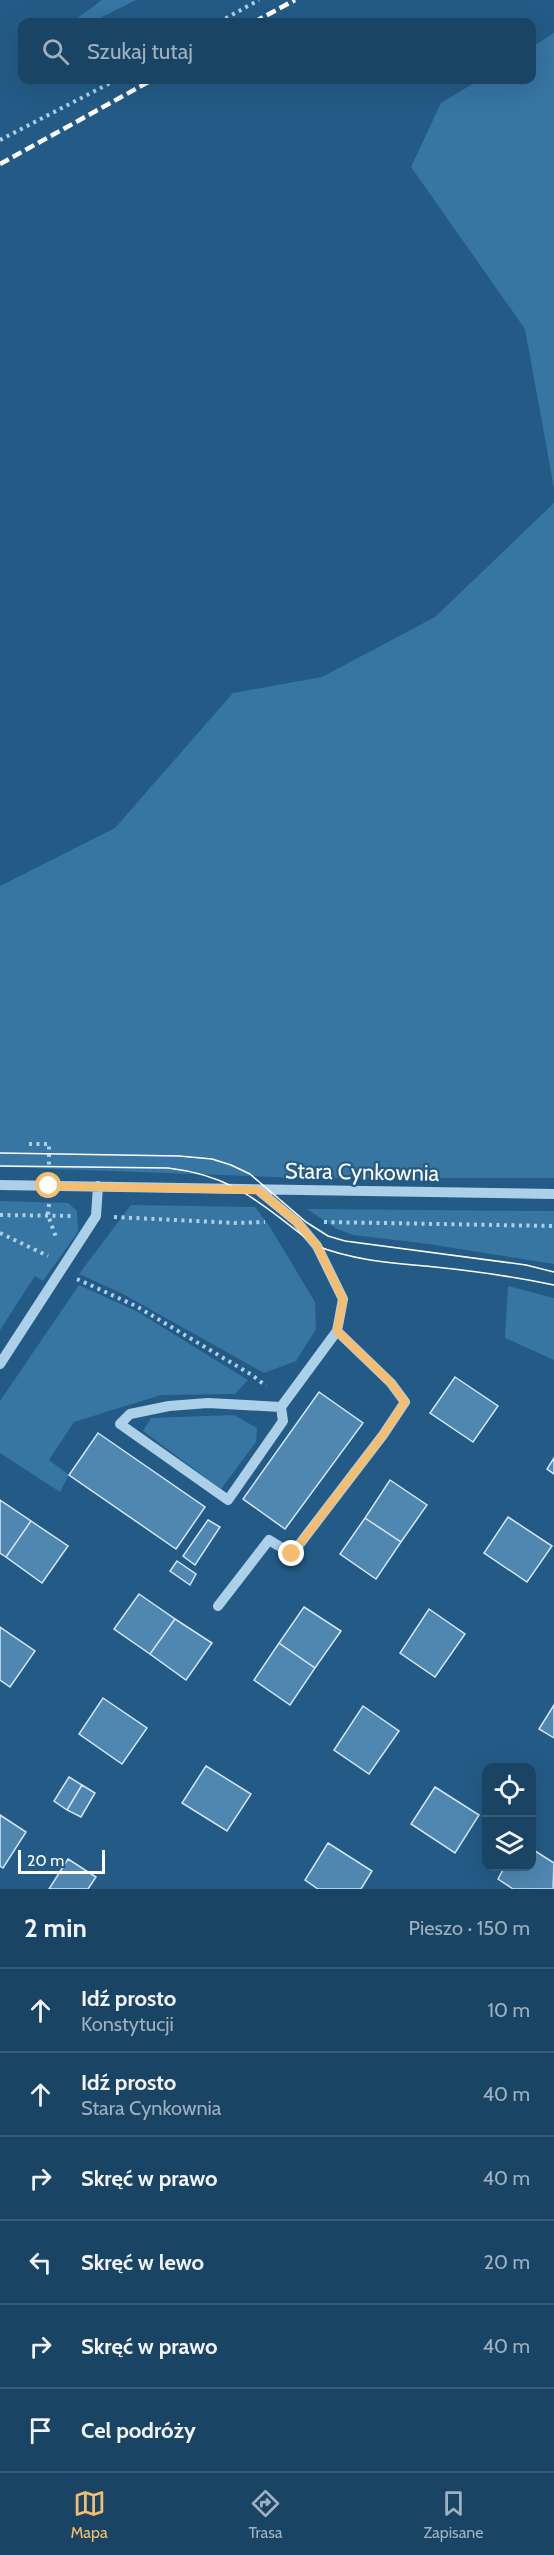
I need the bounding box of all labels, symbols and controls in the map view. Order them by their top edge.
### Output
search box [18,18,536,84]
icon: search [39,35,72,68]
text: Szukaj tutaj [87,38,193,65]
street label: Stara Cynkownia [285,1157,440,1187]
route start [35,1172,61,1198]
route end [278,1540,304,1566]
map controls [482,1763,536,1871]
button: locate [482,1763,536,1817]
button: layers [482,1817,536,1871]
scale bar [18,1847,105,1874]
text: 20 m [27,1851,64,1870]
text: 2 min [24,1912,87,1944]
text: Pieszo · 150 m [409,1916,530,1940]
text: Idź prosto [81,1985,176,2012]
icon: ahead [24,1994,57,2027]
text: 10 m [487,1998,530,2022]
text: Konstytucji [81,2012,174,2036]
text: Idź prosto [81,2069,176,2096]
icon: ahead [24,2078,57,2111]
text: 40 m [482,2082,530,2106]
text: Stara Cynkownia [81,2096,221,2120]
icon: right [24,2162,57,2195]
text: Skręć w prawo [81,2165,218,2192]
text: 40 m [482,2166,530,2190]
icon: left [24,2246,57,2279]
text: Skręć w lewo [81,2249,204,2276]
text: 20 m [484,2250,530,2274]
icon: right [24,2330,57,2363]
text: Skręć w prawo [81,2333,218,2360]
text: 40 m [482,2334,530,2358]
icon: arrive [24,2414,57,2447]
text: Cel podróży [81,2417,196,2444]
tab: Mapa [70,2487,108,2542]
tab: Trasa [249,2487,283,2542]
tab: Zapisane [423,2487,484,2542]

